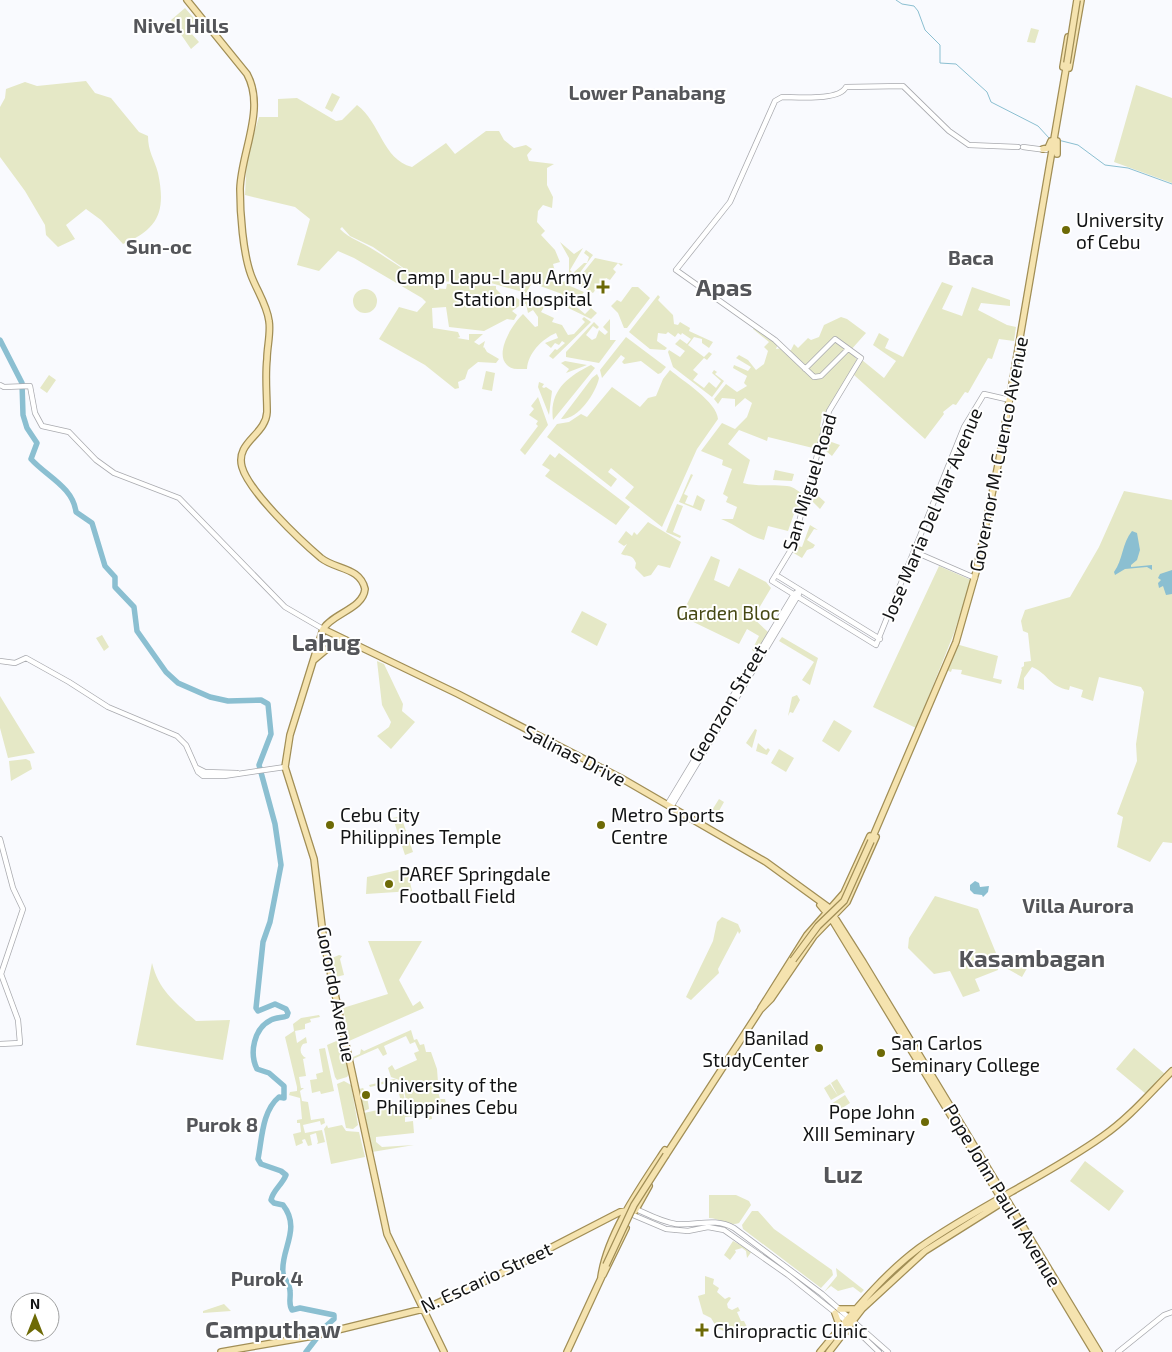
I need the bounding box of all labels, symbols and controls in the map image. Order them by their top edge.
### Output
district label: Nivel Hills [133,13,229,37]
district label: Lower Panabang [568,80,726,104]
place label: University of Cebu [1076,208,1164,253]
marker: University of Cebu [1060,224,1072,236]
district label: Sun-oc [126,234,192,258]
district label: Baca [948,245,994,269]
place label: Camp Lapu-Lapu Army Station Hospital [396,265,592,310]
district label: Apas [696,272,752,301]
marker: Camp Lapu-Lapu Army Station Hospital [596,280,610,294]
street label: Governor M. Cuenco Avenue [964,334,1032,574]
street label: Jose Maria Del Mar Avenue [876,404,986,624]
street label: San Miguel Road [777,410,841,554]
park label: Garden Bloc [676,601,780,624]
district label: Lahug [291,627,361,656]
street label: Geonzon Street [683,640,771,766]
street label: Salinas Drive [520,719,630,791]
place label: Cebu City Philippines Temple [340,803,501,848]
place label: Metro Sports Centre [611,803,725,848]
marker: Cebu City Philippines Temple [324,819,336,831]
marker: Metro Sports Centre [595,819,607,831]
place label: PAREF Springdale Football Field [399,862,551,907]
marker: PAREF Springdale Football Field [383,878,395,890]
district label: Villa Aurora [1022,893,1134,917]
street label: Gorordo Avenue [313,924,361,1064]
district label: Kasambagan [959,943,1105,972]
place label: Banilad StudyCenter [702,1026,809,1071]
place label: San Carlos Seminary College [891,1031,1040,1076]
marker: Banilad StudyCenter [813,1042,825,1054]
marker: San Carlos Seminary College [875,1047,887,1059]
place label: University of the Philippines Cebu [376,1073,518,1118]
marker: University of the Philippines Cebu [360,1089,372,1101]
street label: Pope John Paul Ⅱ Avenue [939,1099,1067,1291]
place label: Pope John XIII Seminary [803,1100,915,1145]
district label: Purok 8 [186,1112,258,1136]
marker: Pope John XIII Seminary [919,1116,931,1128]
district label: Luz [823,1159,863,1188]
street label: N. Escario Street [417,1237,555,1317]
district label: Purok 4 [231,1266,304,1290]
north arrow [10,1292,60,1342]
text: N [30,1295,40,1312]
district label: Camputhaw [205,1314,342,1343]
place label: Chiropractic Clinic [713,1319,868,1342]
marker: Chiropractic Clinic [695,1323,709,1337]

